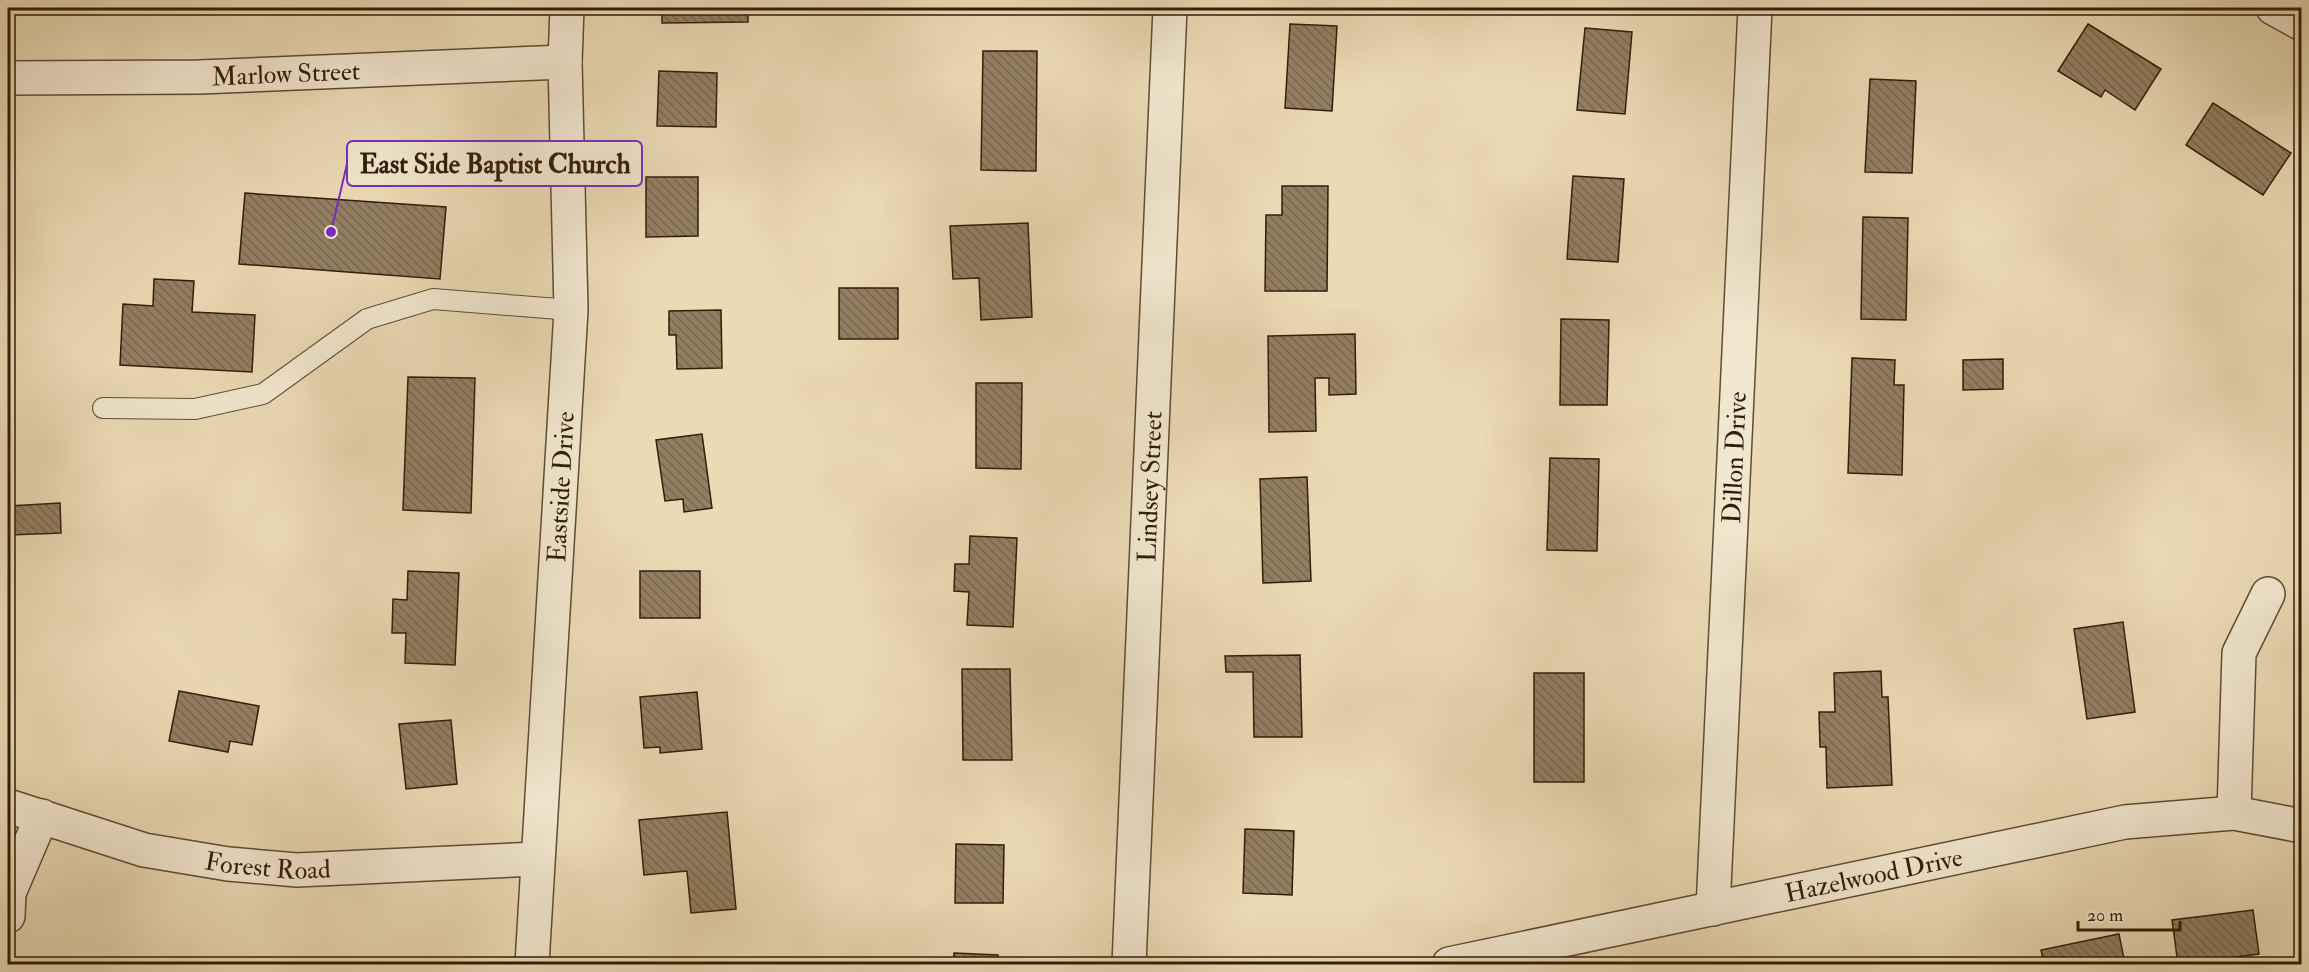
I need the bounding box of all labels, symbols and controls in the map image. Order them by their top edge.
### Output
street label: Marlow Street [211,55,361,93]
callout: East Side Baptist Church [347,141,642,186]
text: East Side Baptist Church [359,148,631,182]
street label: Dillon Drive [1716,391,1754,524]
street label: Eastside Drive [541,410,582,563]
street label: Lindsey Street [1131,410,1170,563]
street label: Hazelwood Drive [1782,841,1966,910]
street label: Forest Road [202,845,332,887]
scale bar [2078,894,2180,932]
text: 20 m [2087,904,2123,927]

